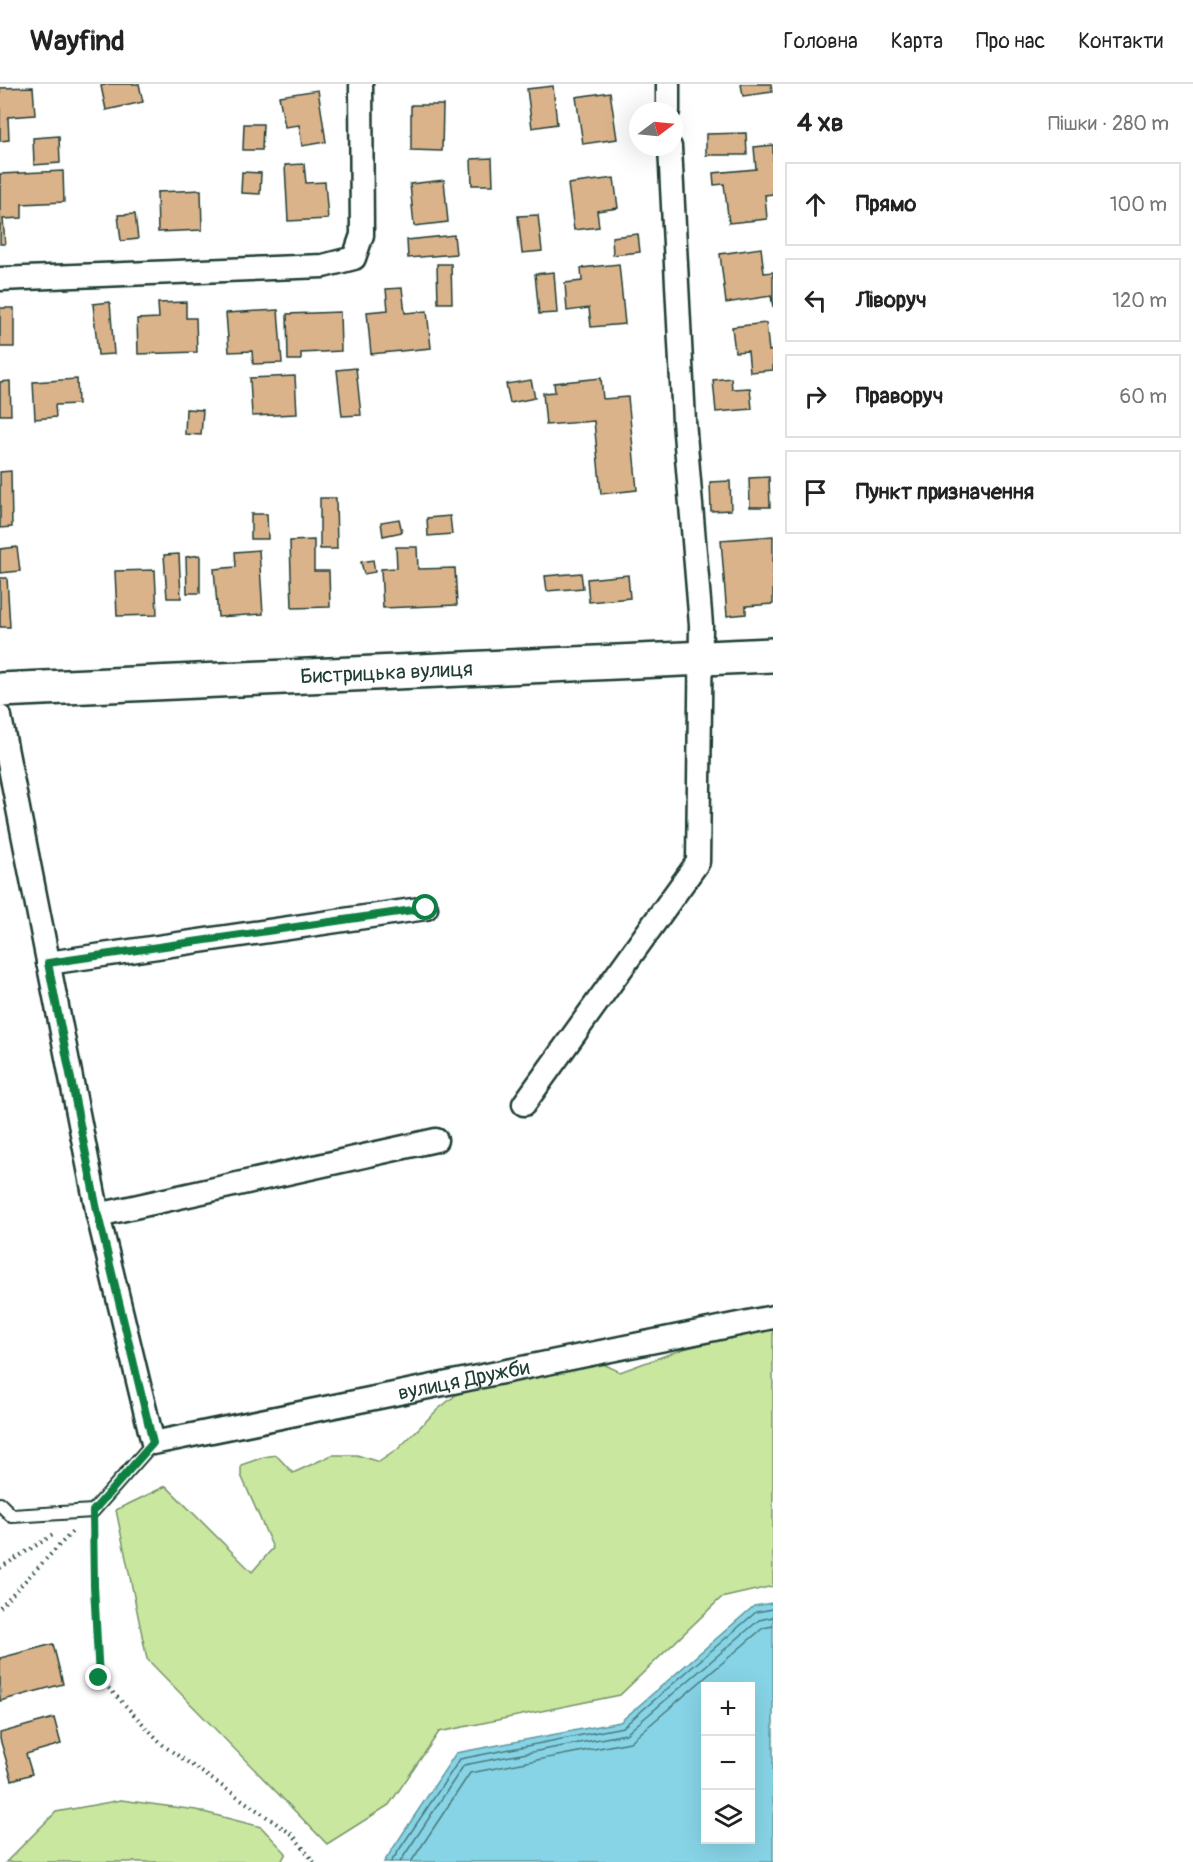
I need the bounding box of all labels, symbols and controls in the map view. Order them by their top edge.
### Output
text: Wayfind [30,24,125,59]
text: Головна [784,28,858,55]
text: Карта [891,28,943,55]
text: Про нас [976,28,1045,55]
text: Контакти [1078,28,1163,55]
north arrow [629,102,683,156]
text: 4 хв [797,107,844,139]
text: Пішки · 280 m [1048,111,1169,136]
icon: ahead [799,188,832,221]
text: Прямо [856,190,916,218]
text: 100 m [1110,192,1167,217]
icon: left [799,284,832,317]
text: Ліворуч [856,286,927,314]
text: 120 m [1112,288,1167,313]
icon: right [799,380,832,413]
text: Праворуч [856,382,943,410]
text: 60 m [1120,384,1167,409]
icon: arrive [799,476,832,509]
text: Пункт призначення [856,478,1034,506]
street label: Бистрицька вулиця [300,656,474,690]
route start [412,894,438,920]
street label: вулиця Дружби [395,1354,532,1407]
route end [85,1664,111,1690]
map controls [701,1682,755,1844]
button: + [701,1682,755,1736]
button: − [701,1736,755,1790]
button: layers [701,1790,755,1844]

